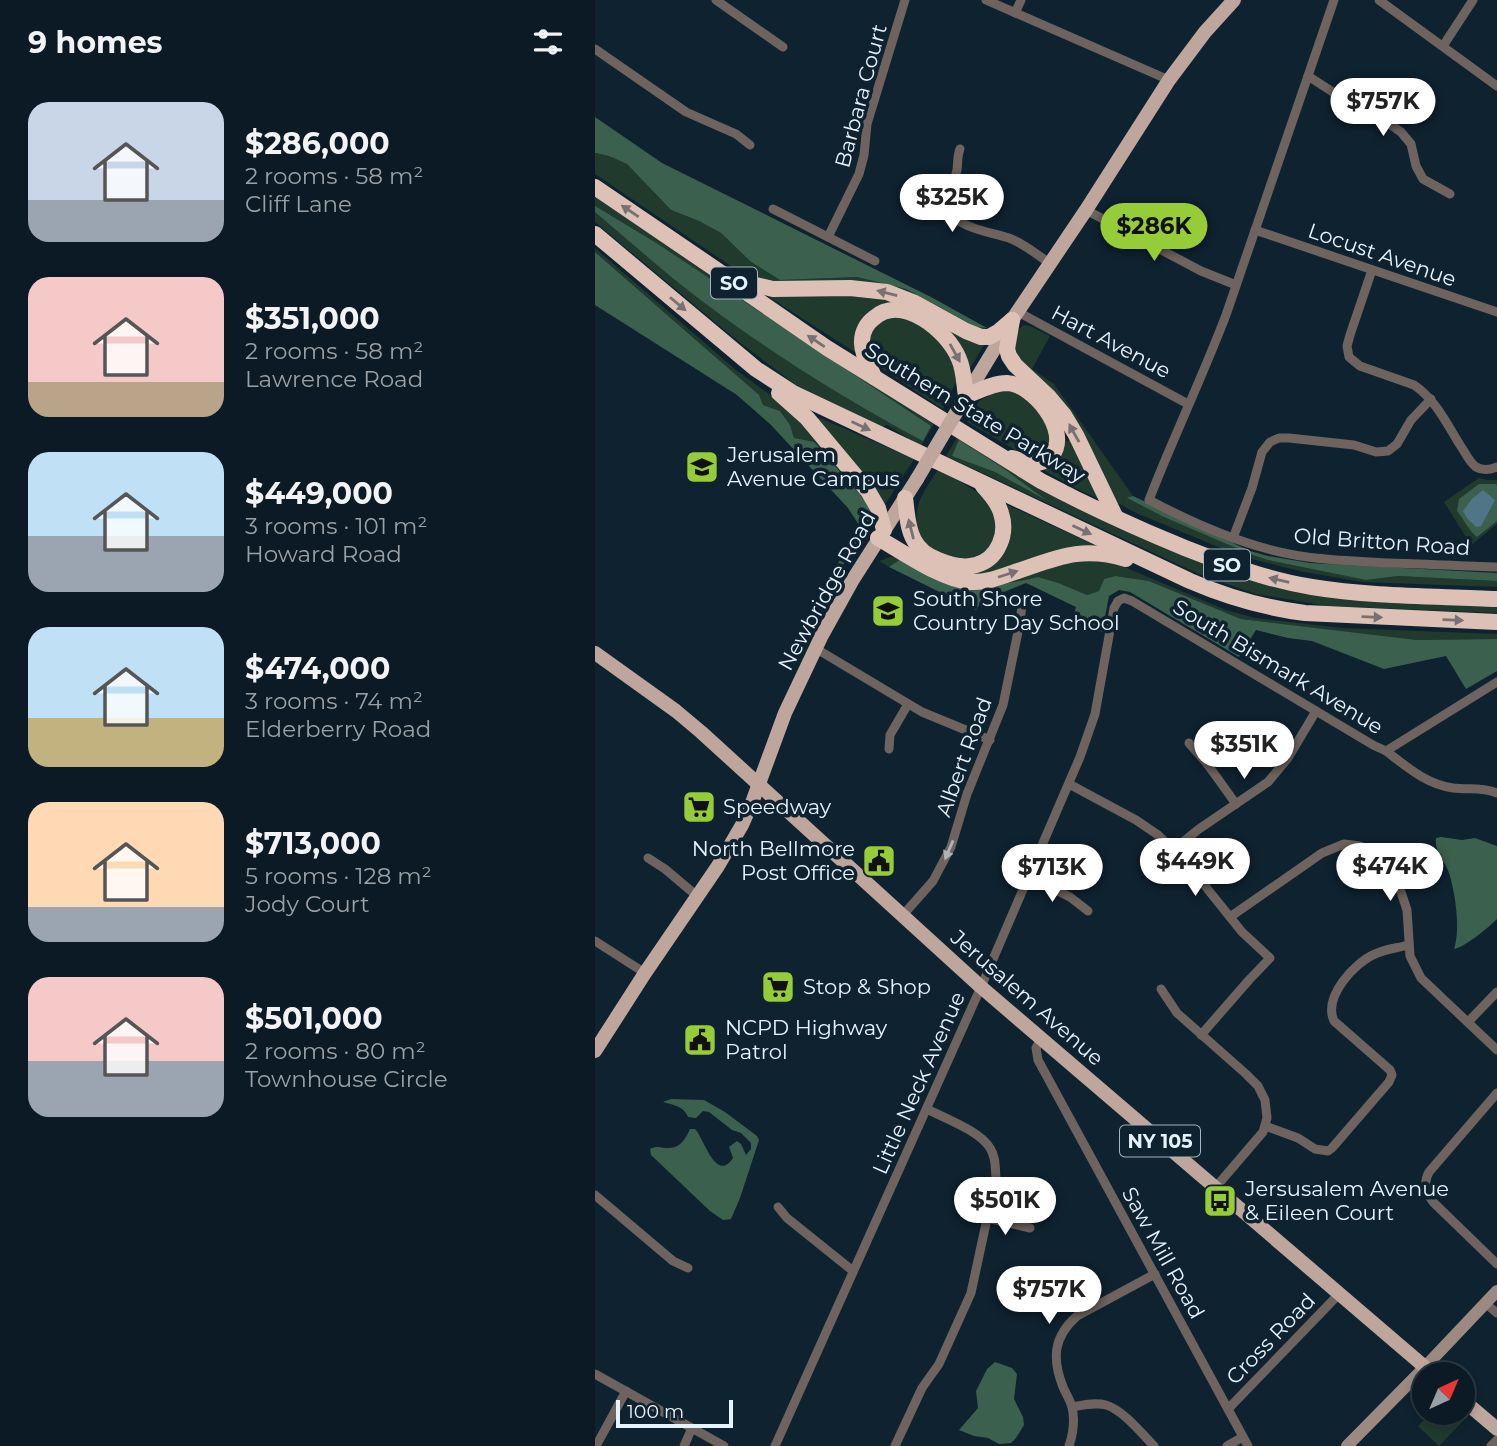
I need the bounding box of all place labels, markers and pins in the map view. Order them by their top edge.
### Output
pin: $757K [1334,78,1432,138]
pin: $325K [903,174,1001,234]
pin: $286K [1105,204,1203,263]
place label: Jerusalem Avenue Campus [726,442,900,491]
school or university icon: Jerusalem Avenue Campus [683,448,721,486]
place label: South Shore Country Day School [913,586,1120,635]
school or university icon: South Shore Country Day School [869,592,907,630]
pin: $351K [1195,722,1293,781]
supermarket icon: Speedway [680,788,718,826]
place label: Speedway [723,794,832,819]
place label: North Bellmore Post Office [692,836,855,885]
pin: $449K [1146,838,1244,898]
public building icon: North Bellmore Post Office [860,842,898,880]
pin: $713K [1003,844,1101,904]
pin: $474K [1341,844,1439,903]
supermarket icon: Stop & Shop [759,968,797,1006]
place label: Stop & Shop [803,974,931,999]
place label: NCPD Highway Patrol [725,1015,888,1064]
public building icon: NCPD Highway Patrol [681,1021,719,1059]
place label: Jersusalem Avenue & Eileen Court [1244,1176,1449,1225]
pin: $501K [956,1178,1054,1237]
bus stop icon: Jersusalem Avenue & Eileen Court [1201,1182,1239,1220]
pin: $757K [1000,1266,1098,1326]

